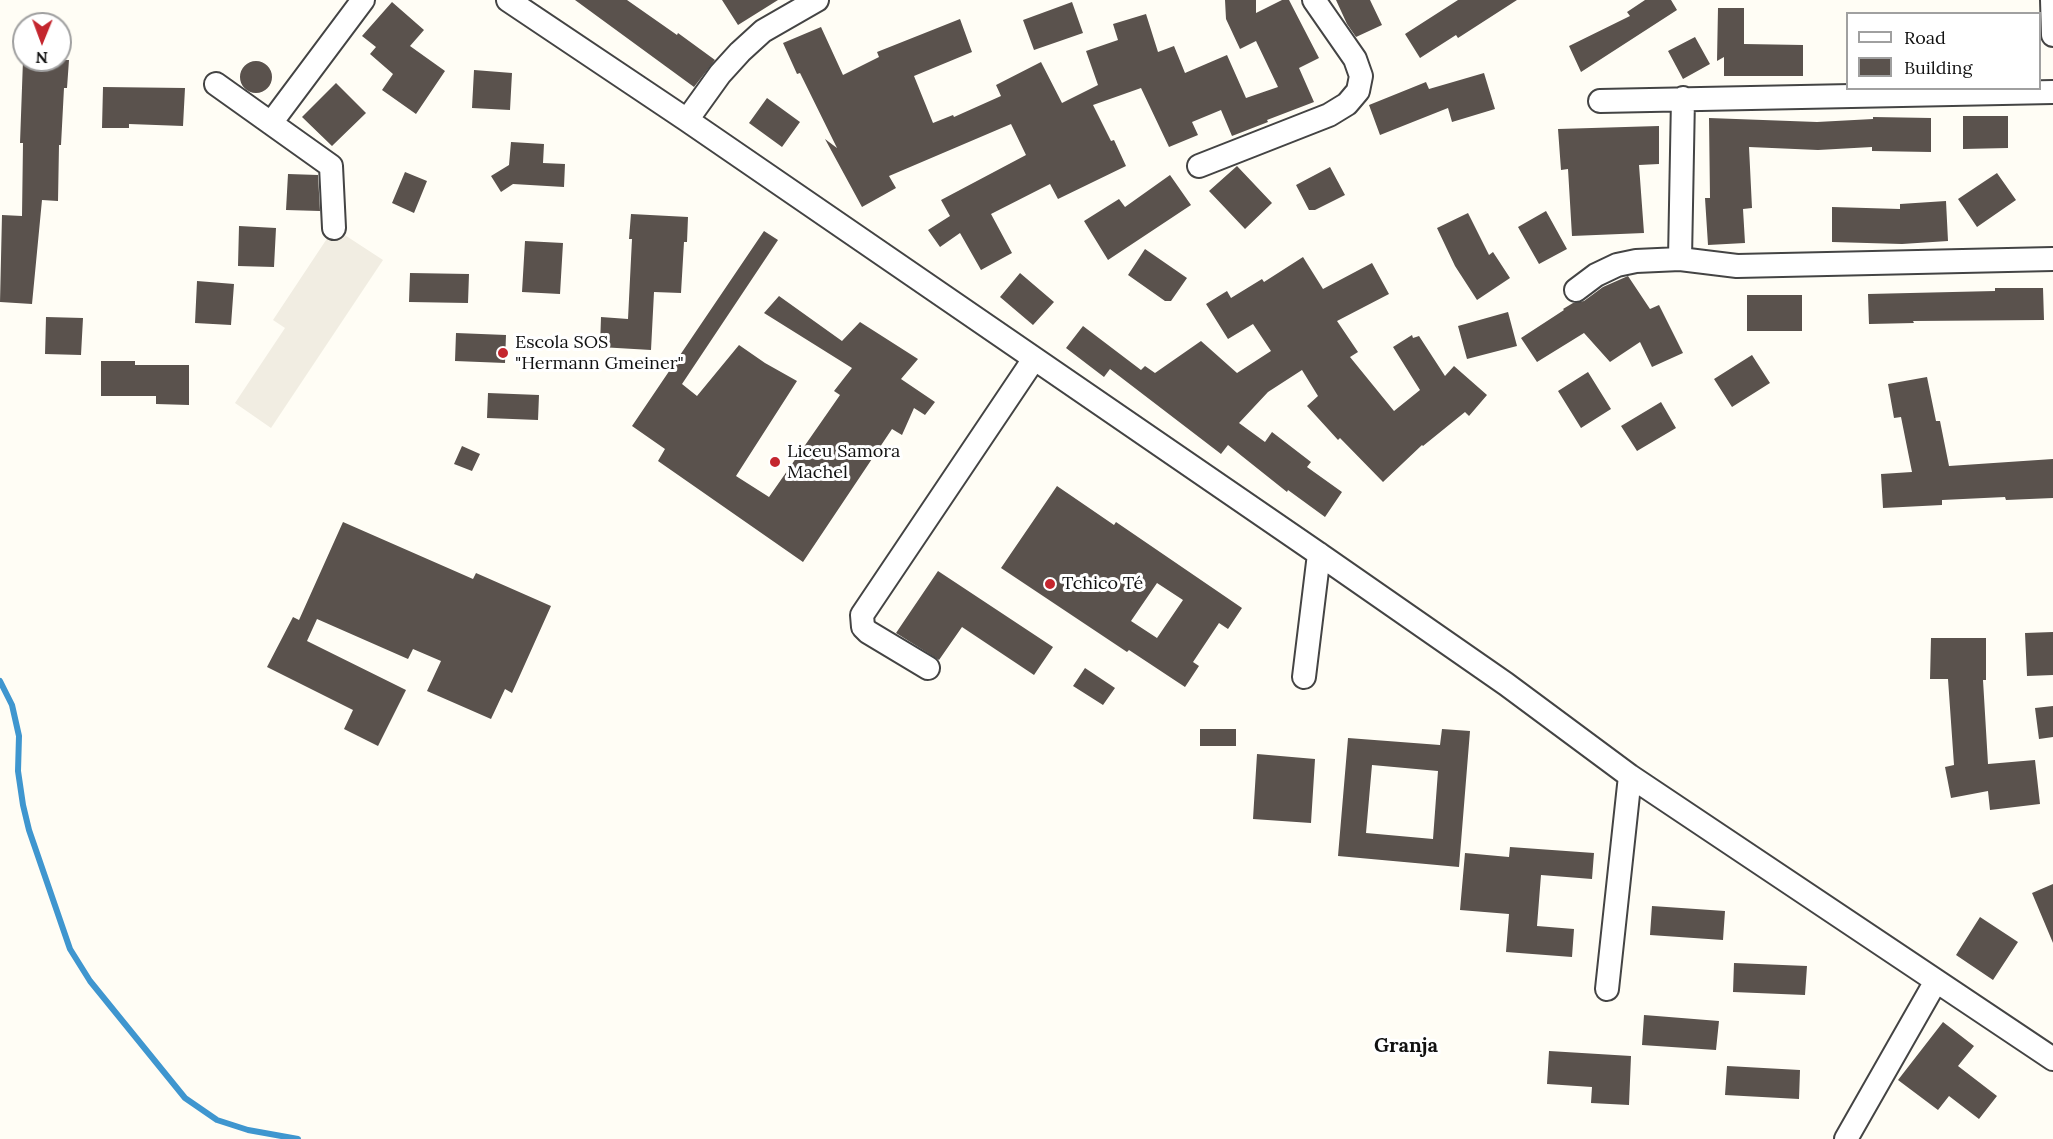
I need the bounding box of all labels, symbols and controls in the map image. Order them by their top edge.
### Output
north arrow [12,12,72,72]
legend [1846,12,2041,90]
text: Road [1904,26,1946,49]
text: N [35,48,48,68]
text: Building [1904,56,1972,79]
place label: Escola SOS "Hermann Gmeiner" [515,332,684,374]
marker: Escola SOS "Hermann Gmeiner" [496,346,510,360]
place label: Liceu Samora Machel [787,441,900,484]
marker: Liceu Samora Machel [768,455,782,469]
place label: Tchico Té [1062,573,1143,595]
marker: Tchico Té [1043,577,1057,591]
district label: Granja [1374,1034,1438,1058]

